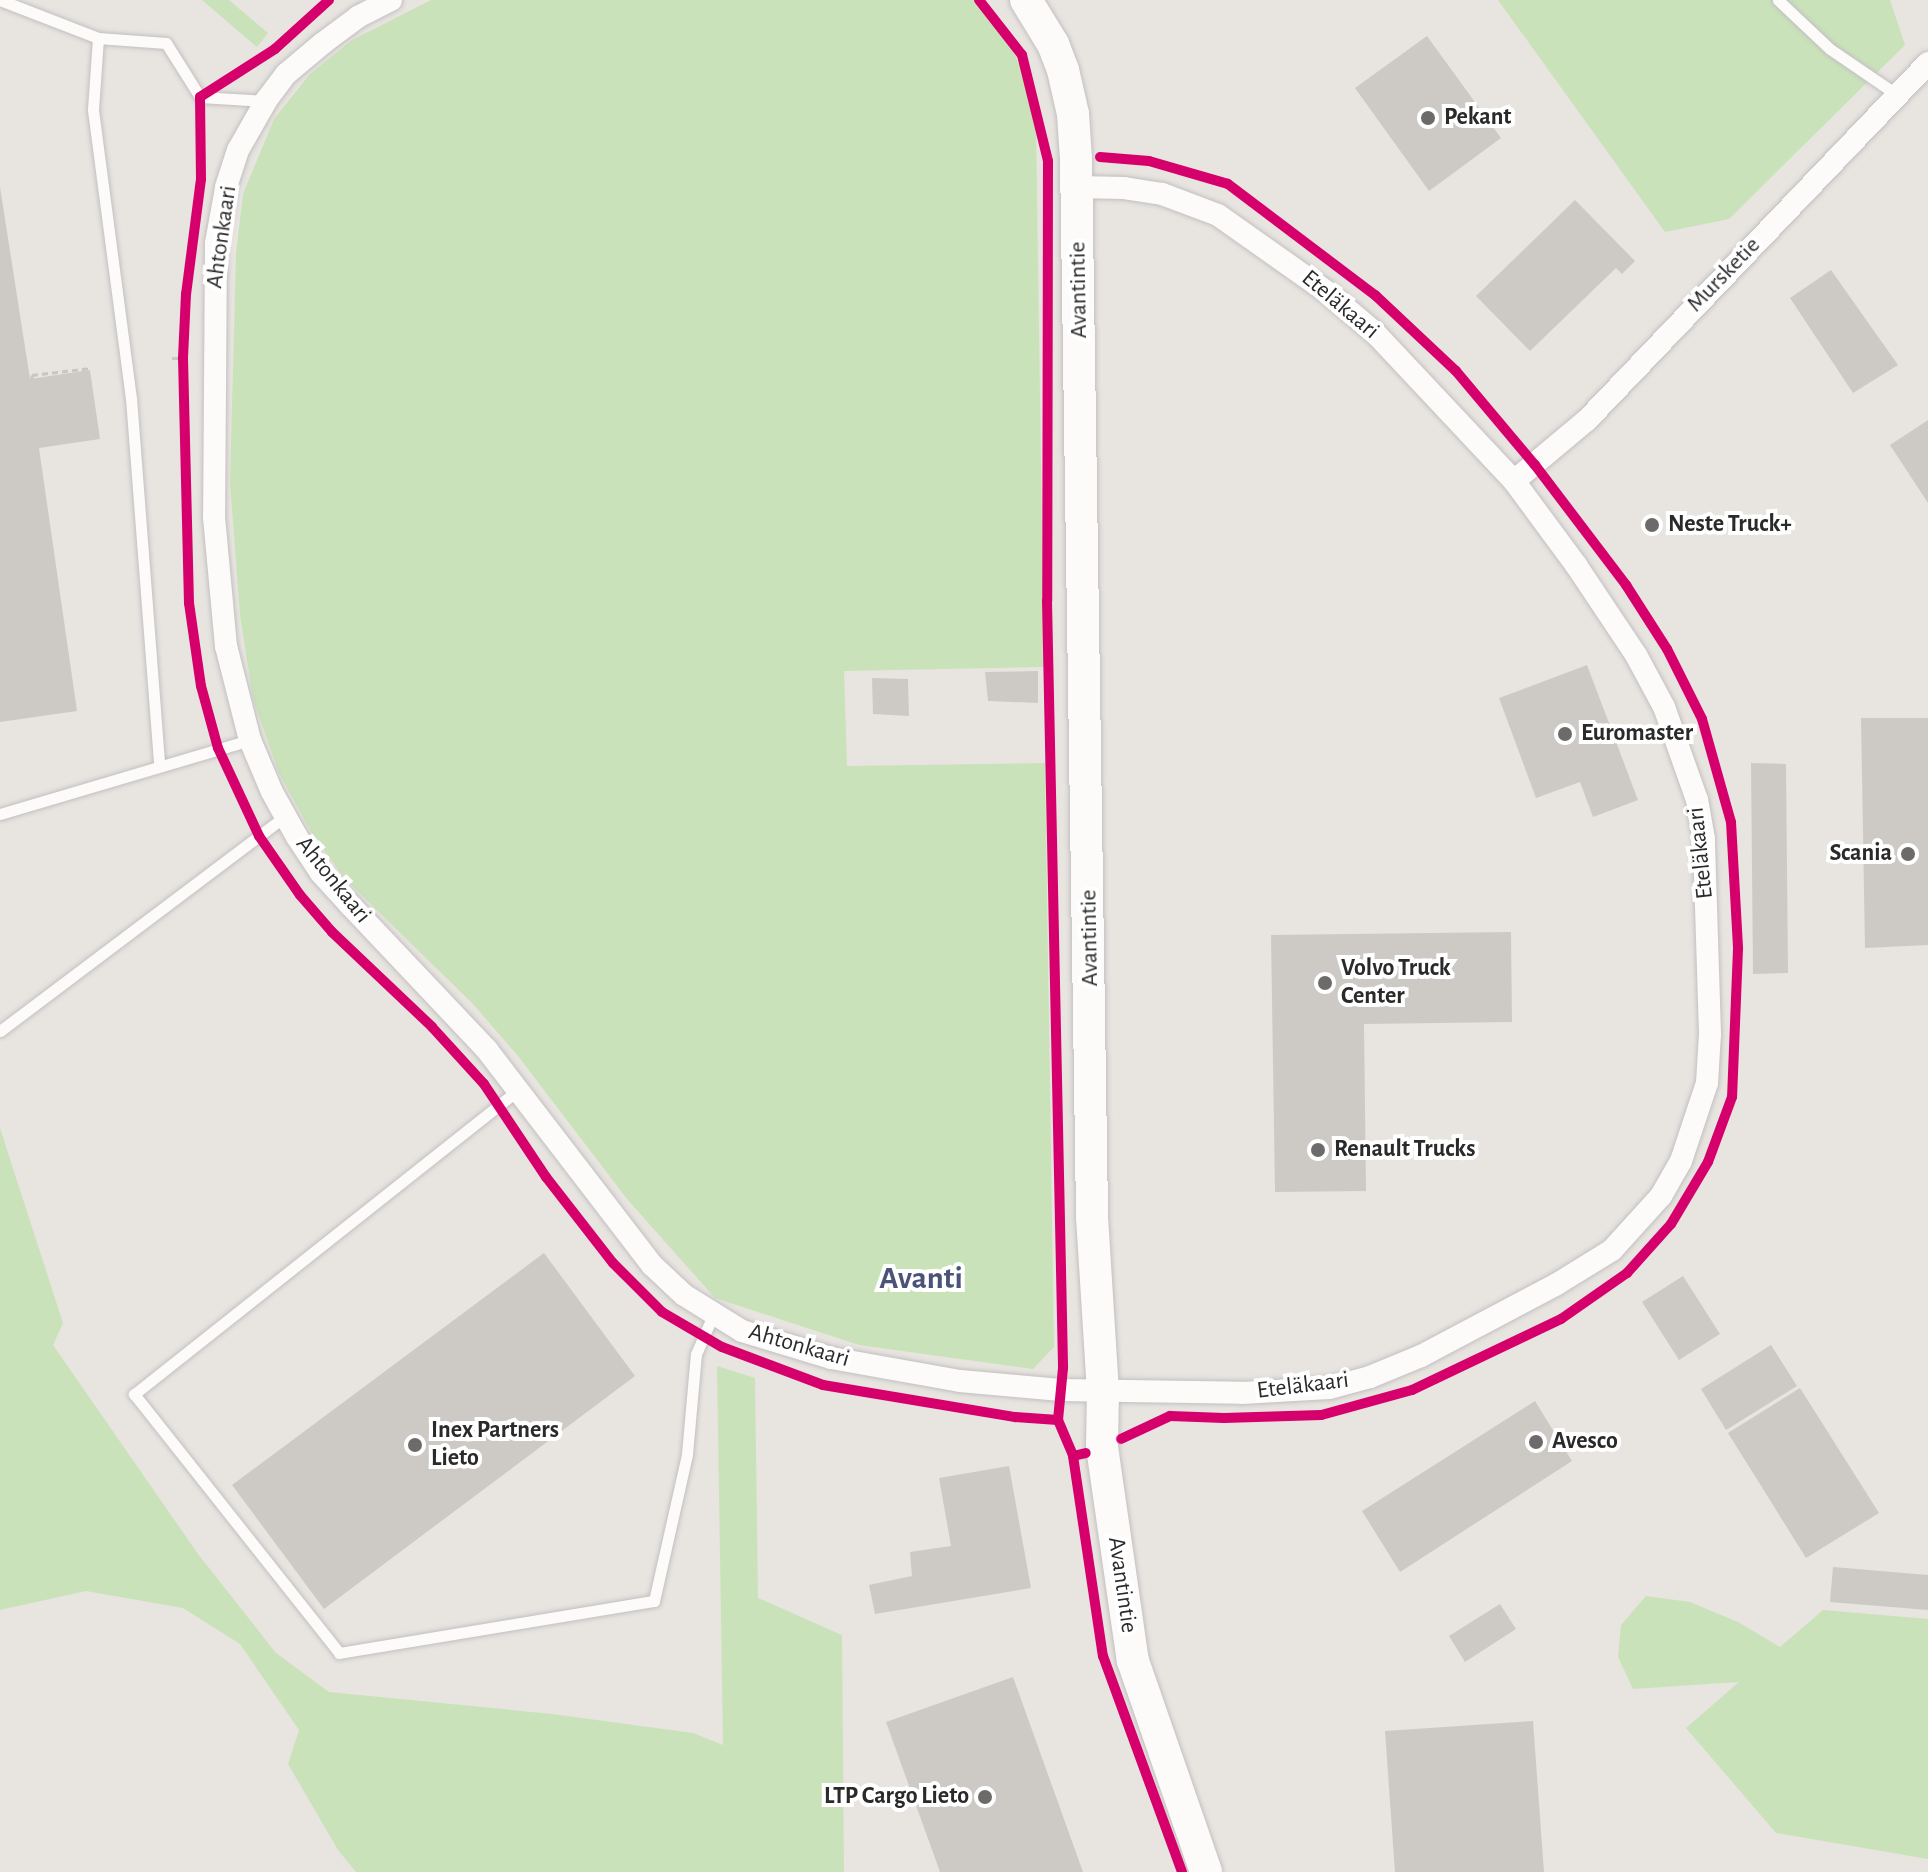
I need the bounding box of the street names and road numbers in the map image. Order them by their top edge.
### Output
street label: Ahtonkaari [201,184,243,290]
street label: Mursketie [1681,231,1767,319]
street label: Avantintie [1064,241,1094,339]
street label: Eteläkaari [1295,264,1385,346]
street label: Eteläkaari [1682,806,1720,900]
street label: Ahtonkaari [289,831,377,929]
street label: Avantintie [1075,889,1105,987]
street label: Ahtonkaari [745,1318,853,1374]
street label: Eteläkaari [1255,1366,1351,1406]
street label: Avantintie [1101,1535,1143,1635]

